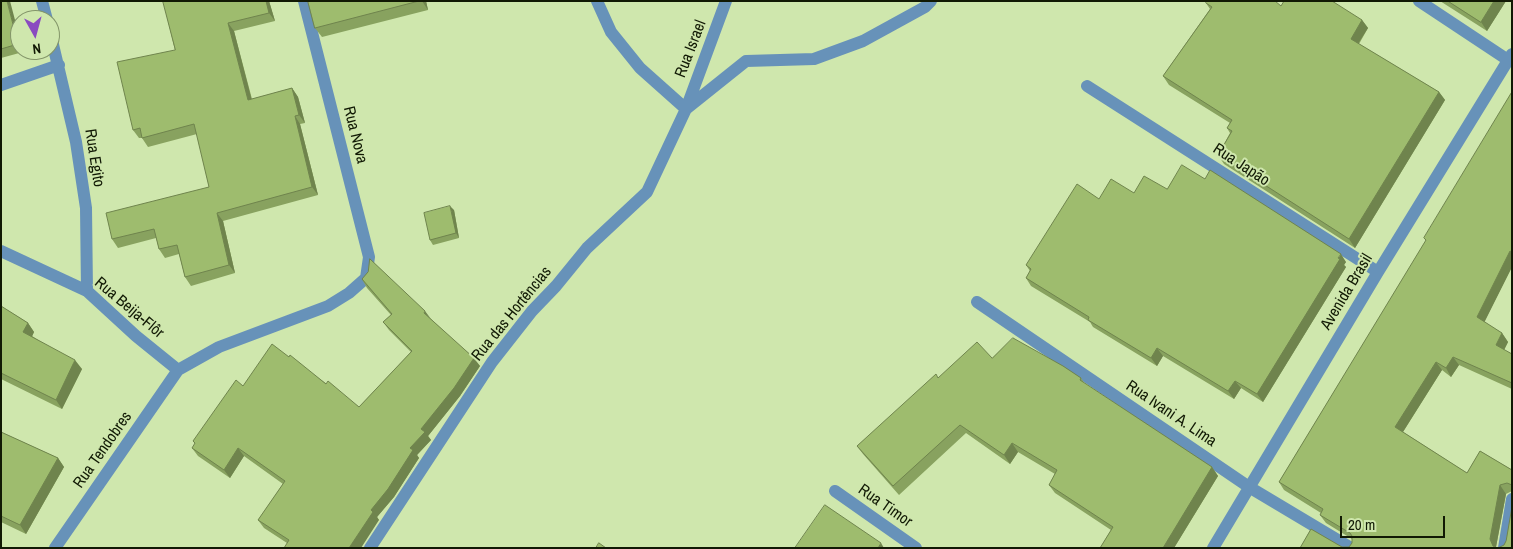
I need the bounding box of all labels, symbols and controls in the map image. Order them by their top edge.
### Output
north arrow [10,10,60,60]
street label: Rua Israel [671,18,711,80]
text: N [31,39,42,58]
street label: Rua Nova [339,104,371,166]
street label: Rua Egito [80,128,108,188]
street label: Rua Japão [1209,140,1273,190]
street label: Avenida Brasil [1317,251,1377,333]
street label: Rua das Hortências [468,263,556,365]
street label: Rua Beija-Flôr [90,273,168,343]
street label: Rua Ivani A. Lima [1122,377,1220,451]
street label: Rua Tendobres [70,408,136,492]
street label: Rua Timor [854,480,916,532]
scale bar [1343,506,1448,538]
text: 20 m [1348,514,1375,535]

